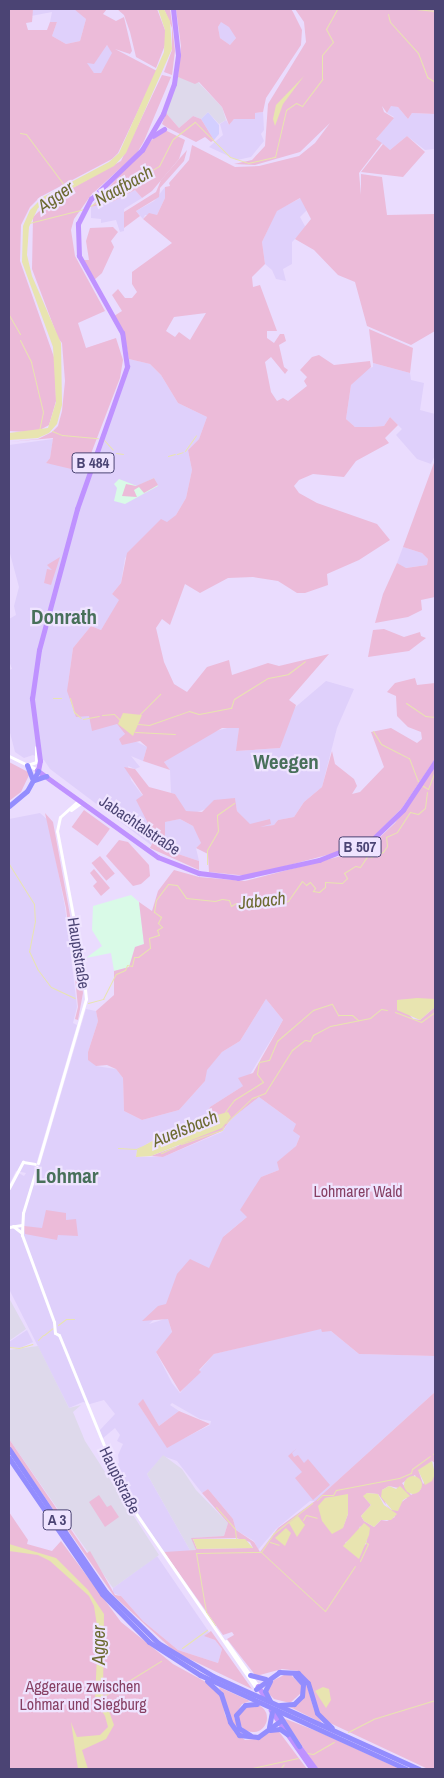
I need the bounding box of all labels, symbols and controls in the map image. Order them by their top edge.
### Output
water label: Naafbach [91,161,157,211]
water label: Agger [34,177,78,217]
road number: B 484 [70,450,116,476]
district label: Donrath [31,604,97,630]
district label: Weegen [253,749,319,775]
street label: Jabachtalstraße [96,791,184,859]
road number: B 507 [338,834,382,860]
water label: Jabach [237,888,287,914]
street label: Hauptstraße [64,916,94,990]
water label: Auelsbach [149,1106,221,1152]
district label: Lohmar [35,1163,99,1189]
park label: Lohmarer Wald [313,1181,403,1201]
street label: Hauptstraße [96,1443,144,1517]
road number: A 3 [42,1508,72,1532]
water label: Agger [88,1625,110,1665]
park label: Aggeraue zwischen Lohmar und Siegburg [20,1676,146,1714]

